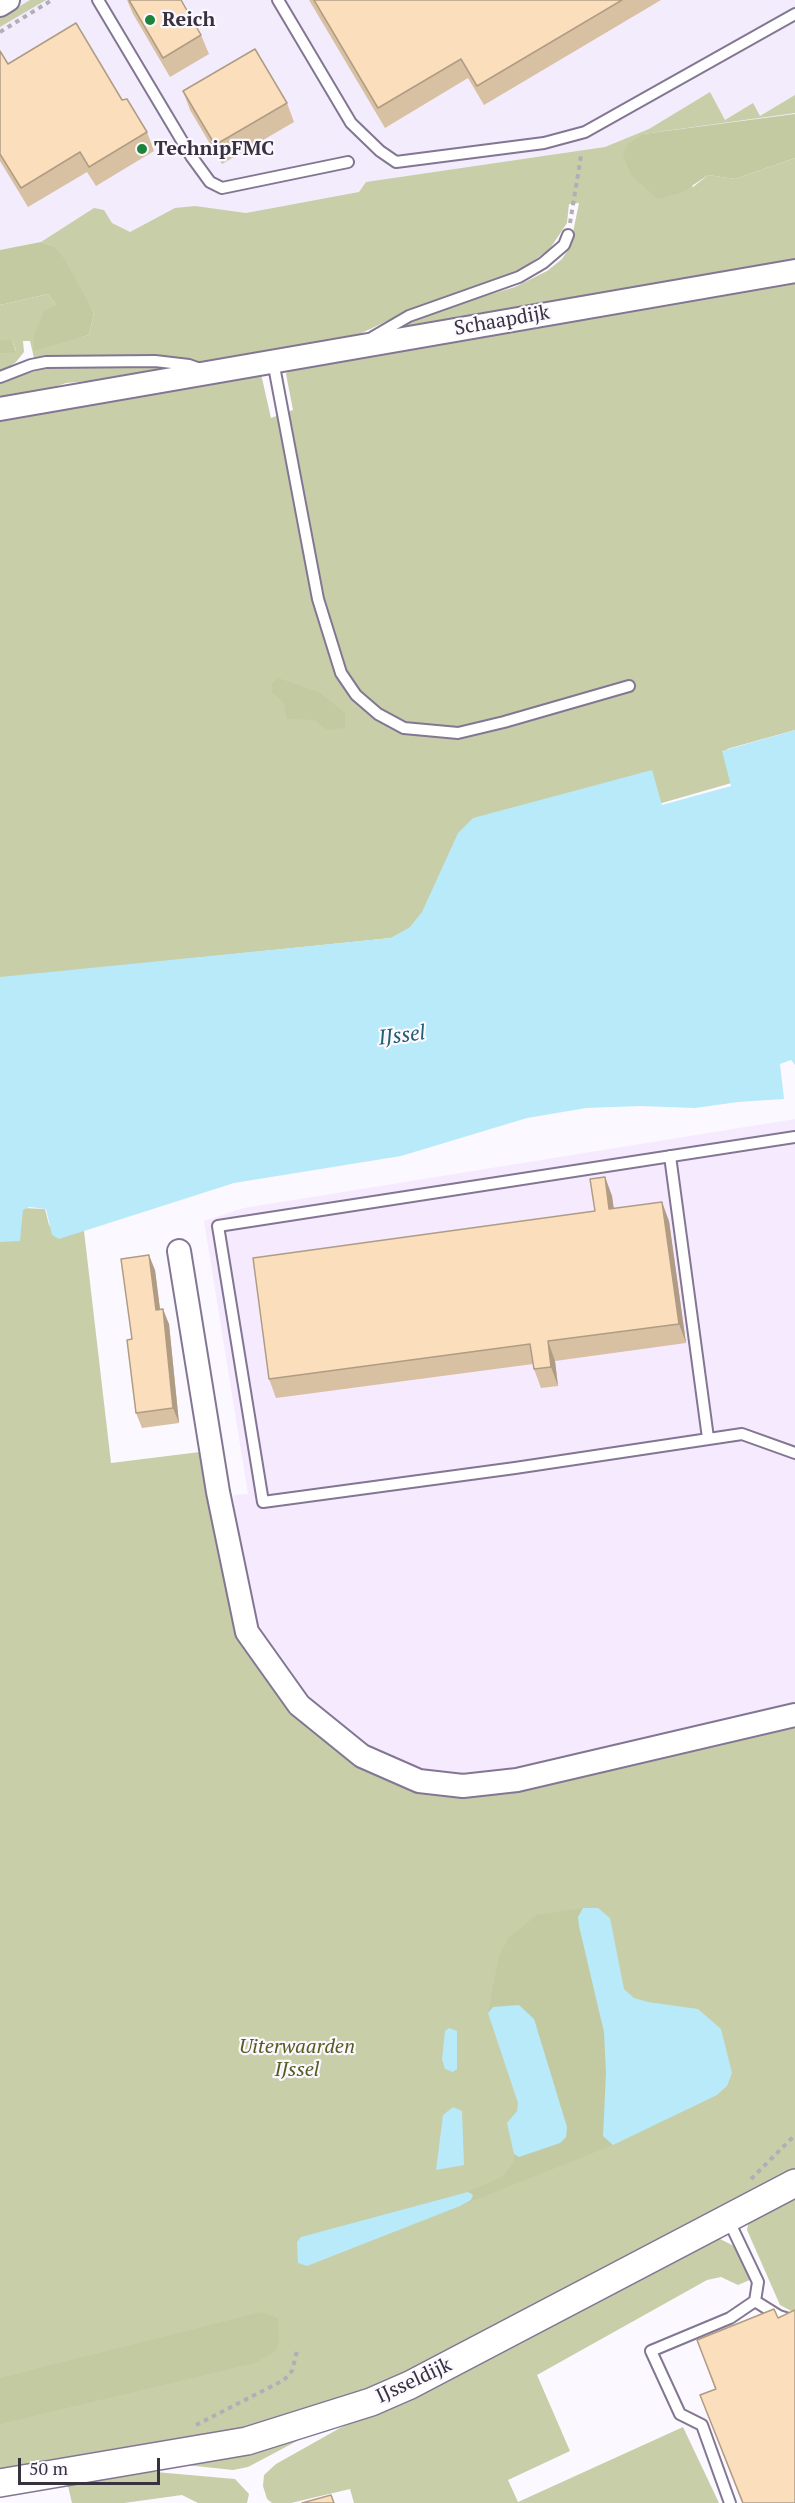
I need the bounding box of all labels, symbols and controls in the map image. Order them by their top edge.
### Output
place label: Reich [162,8,215,32]
marker: Reich [143,13,157,27]
place label: TechnipFMC [154,137,274,161]
marker: TechnipFMC [135,142,149,156]
street label: Schaapdijk [452,301,552,341]
water label: IJssel [377,1021,427,1051]
park label: Uiterwaarden IJssel [239,2035,355,2082]
street label: IJsseldijk [372,2353,456,2409]
scale bar [21,2446,164,2484]
text: 50 m [29,2456,68,2480]

